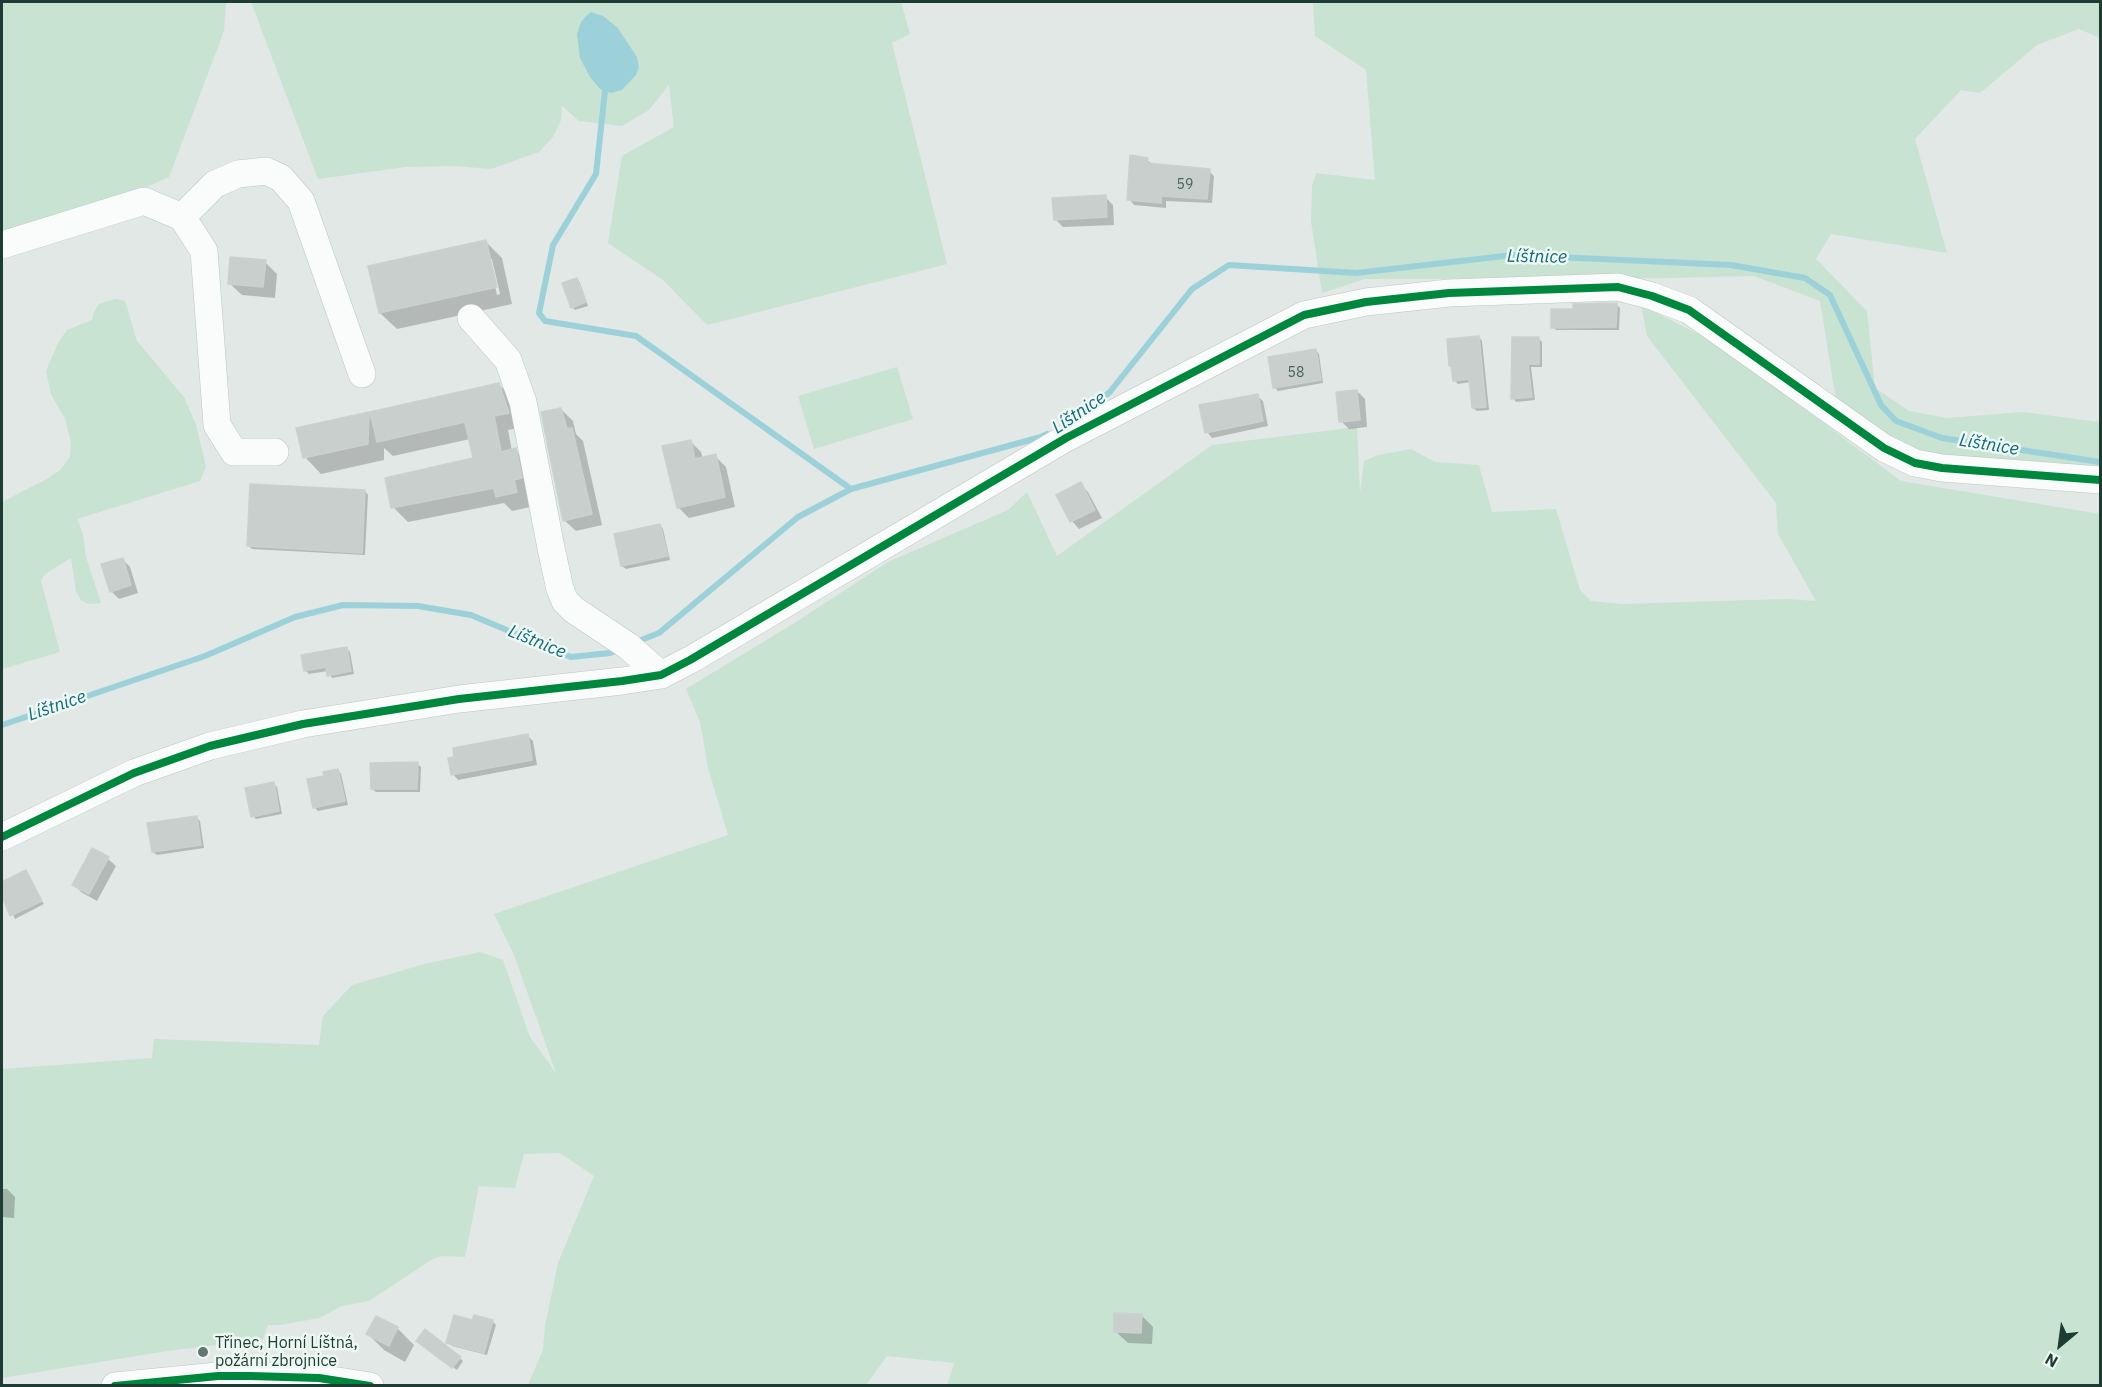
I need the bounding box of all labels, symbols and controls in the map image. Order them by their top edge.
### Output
house number: 59 [1177,177,1193,193]
water label: Líštnice [1507,246,1567,268]
house number: 58 [1288,365,1304,381]
water label: Líštnice [1048,387,1110,439]
water label: Líštnice [1958,430,2020,460]
water label: Líštnice [505,621,569,663]
water label: Líštnice [25,686,89,726]
north arrow [2030,1315,2090,1375]
place label: Třinec, Horní Líštná, požární zbrojnice [215,1333,358,1371]
marker: Třinec, Horní Líštná, požární zbrojnice [196,1345,210,1359]
text: N [2041,1349,2061,1372]

